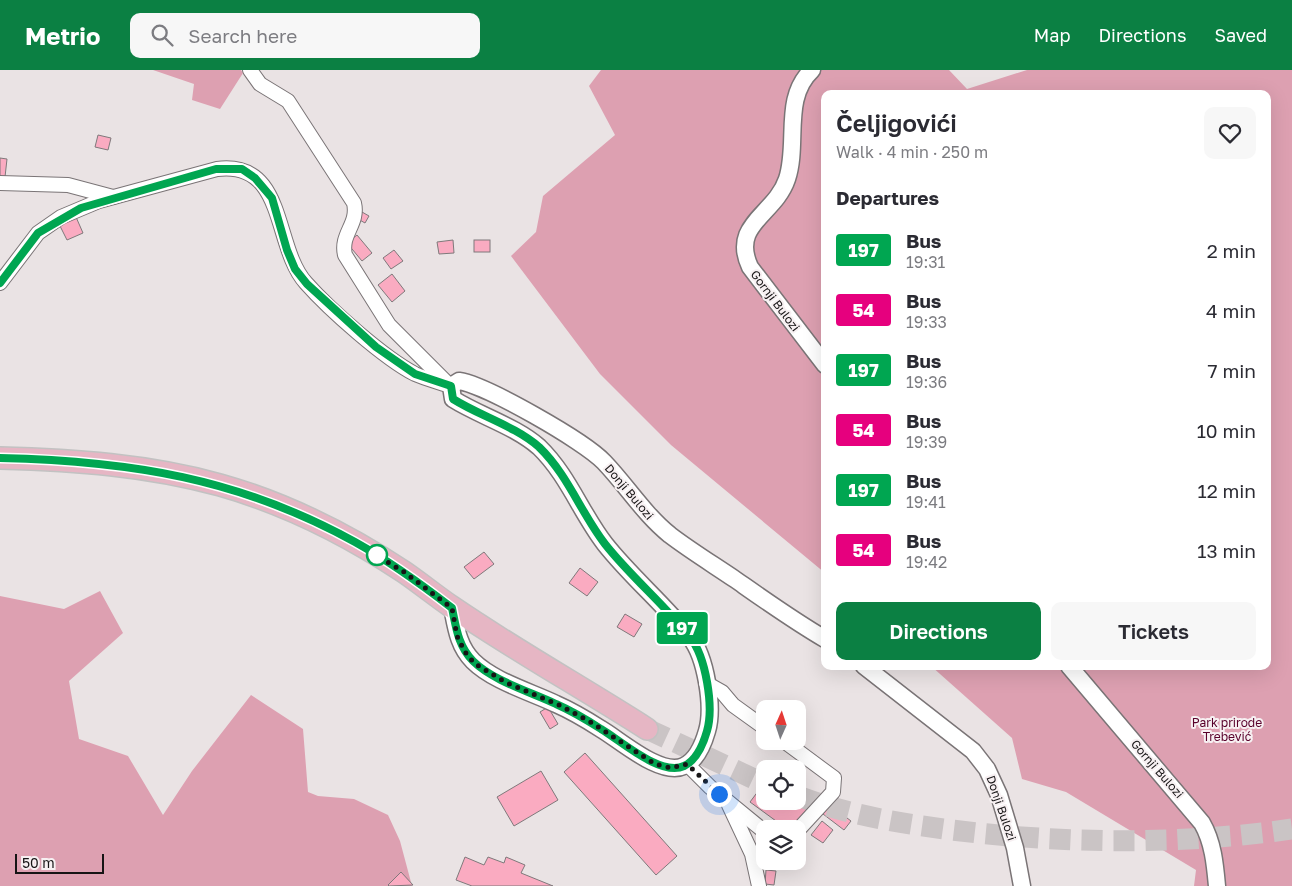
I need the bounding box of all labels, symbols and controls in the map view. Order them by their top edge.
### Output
search box [130,13,480,58]
text: Metrio [25,21,100,50]
icon: search [148,21,176,49]
text: Search here [188,24,297,47]
text: Map [1034,24,1070,46]
text: Directions [1098,24,1186,46]
text: Saved [1214,24,1267,46]
button: heart [1204,107,1256,159]
text: Čeljigovići [836,108,957,137]
text: Walk · 4 min · 250 m [836,142,988,162]
text: Departures [836,186,939,209]
text: Bus [906,229,941,252]
text: 197 [848,239,879,261]
text: 2 min [1207,239,1256,262]
text: 19:31 [906,252,945,272]
street label: Gornji Bulozi [748,267,803,334]
text: Bus [906,289,941,312]
text: 54 [852,299,875,321]
text: 4 min [1206,299,1256,322]
text: 19:33 [906,312,947,332]
text: Bus [906,349,941,372]
text: 197 [848,359,879,381]
text: 7 min [1208,359,1256,382]
text: 19:36 [906,372,947,392]
text: Bus [906,409,941,432]
text: 54 [852,419,875,441]
text: 10 min [1197,419,1256,442]
text: 19:39 [906,432,947,452]
street label: Donji Bulozi [602,461,657,523]
text: Bus [906,469,941,492]
text: 197 [848,479,879,501]
text: 12 min [1197,479,1256,502]
text: 19:41 [906,492,946,512]
text: Bus [906,529,941,552]
text: 54 [852,539,875,561]
text: 13 min [1197,539,1256,562]
unlabelled marker [366,544,388,566]
text: 19:42 [906,552,947,572]
button: Directions [836,602,1041,660]
button: Tickets [1051,602,1256,660]
line badge: 197 [653,612,711,644]
text: 197 [667,617,697,639]
north arrow [756,700,806,750]
map controls [756,700,806,870]
park label: Park prirode Trebević [1192,715,1262,744]
street label: Gornji Bulozi [1128,736,1187,801]
button: locate [756,760,806,810]
street label: Donji Bulozi [983,773,1020,842]
your location [707,782,732,807]
button: layers [756,820,806,870]
scale bar [15,851,104,874]
text: 50 m [22,854,55,871]

